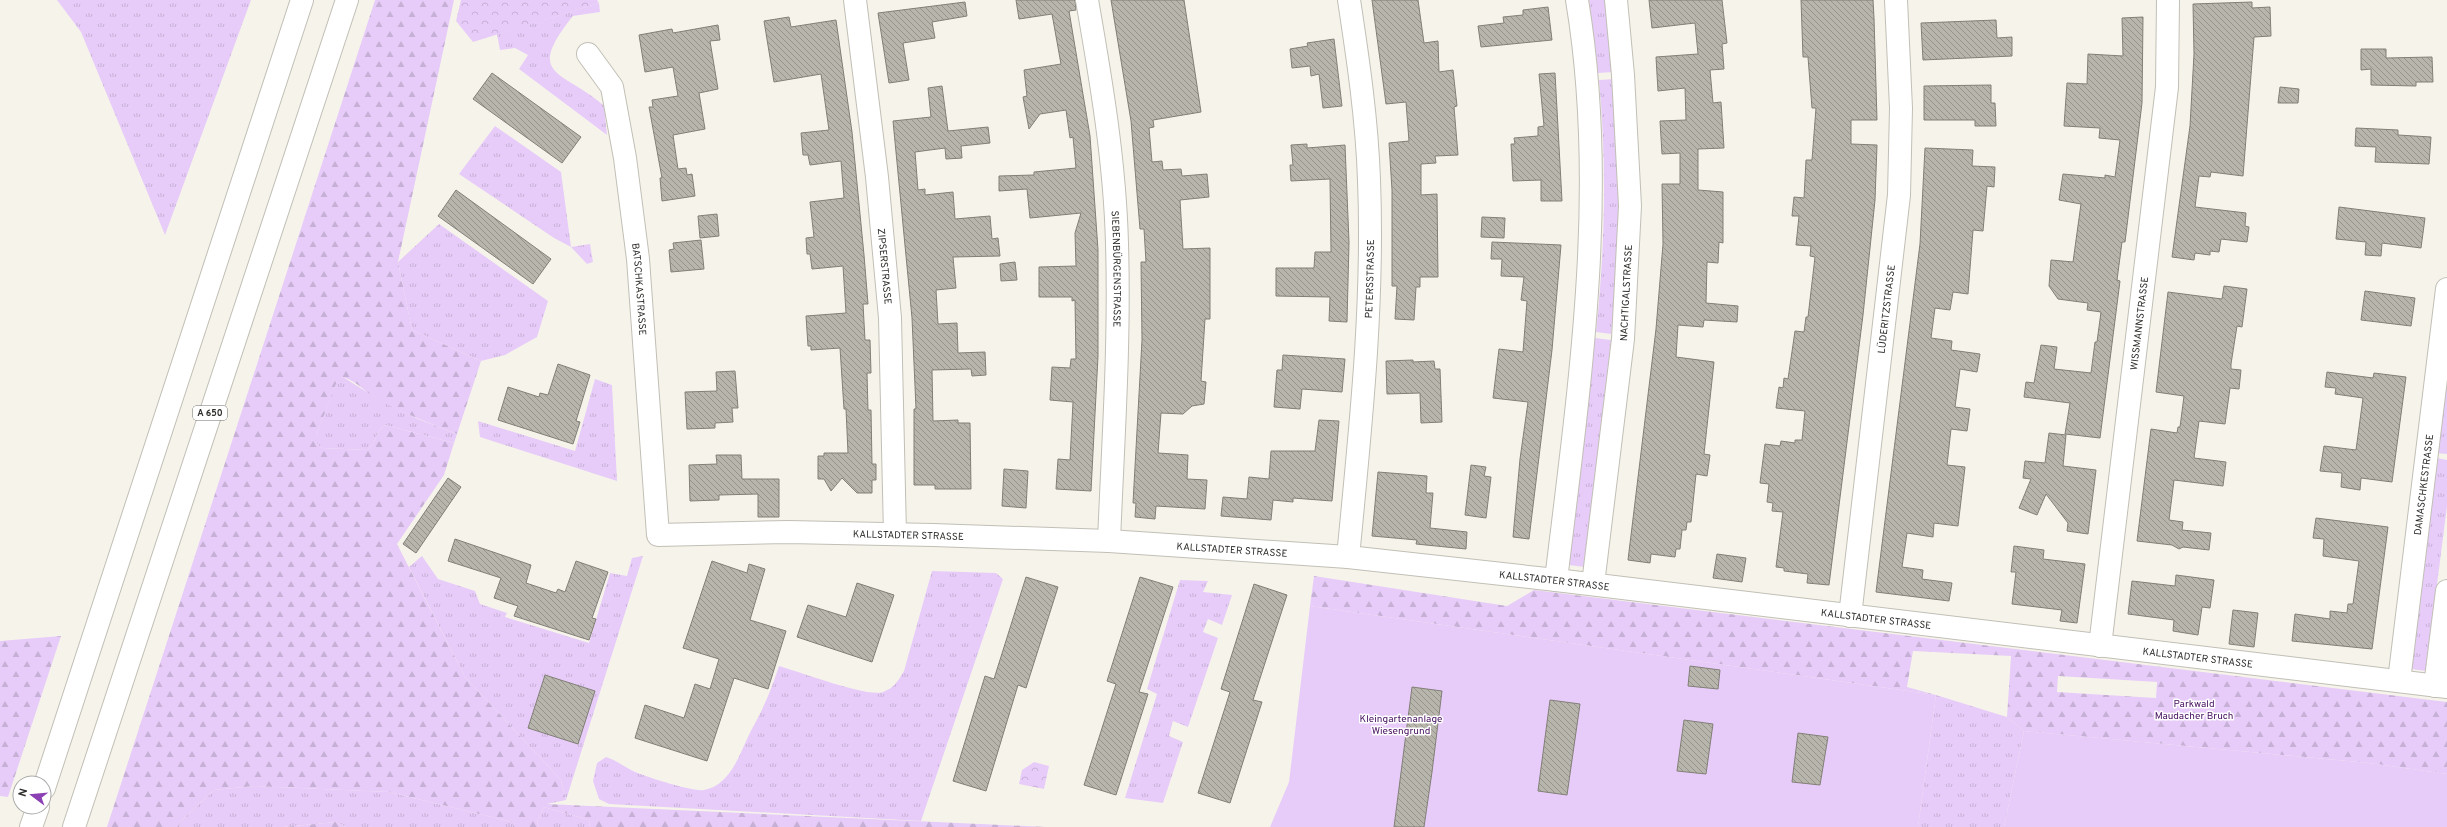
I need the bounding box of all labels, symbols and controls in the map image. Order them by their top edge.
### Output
street label: SIEBENBÜRGENSTRASSE [1108,210,1123,327]
street label: ZIPSERSTRASSE [874,228,894,305]
street label: PETERSSTRASSE [1363,239,1378,319]
street label: BATSCHKASTRASSE [628,242,649,336]
street label: NACHTIGALSTRASSE [1618,244,1636,342]
street label: LÜDERITZSTRASSE [1876,264,1899,354]
street label: WISSMANNSTRASSE [2128,276,2152,371]
road number: A 650 [193,406,227,420]
street label: DAMASCHKESTRASSE [2412,433,2437,536]
street label: KALLSTADTER STRASSE [853,528,964,544]
street label: KALLSTADTER STRASSE [1176,541,1288,561]
street label: KALLSTADTER STRASSE [1498,569,1610,594]
street label: KALLSTADTER STRASSE [1820,607,1932,633]
street label: KALLSTADTER STRASSE [2142,645,2254,672]
park label: Parkwald Maudacher Bruch [2155,698,2233,723]
park label: Kleingartenanlage Wiesengrund [1360,713,1442,738]
north arrow [12,775,52,815]
text: N [16,787,31,798]

